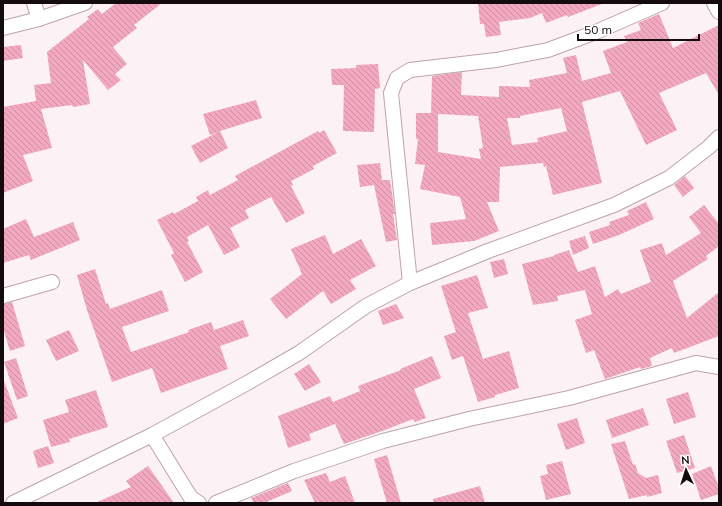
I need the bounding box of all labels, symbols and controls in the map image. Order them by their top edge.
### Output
scale bar [578,16,699,42]
text: 50 m [584,22,612,37]
north arrow [666,450,706,490]
text: N [681,453,690,467]

